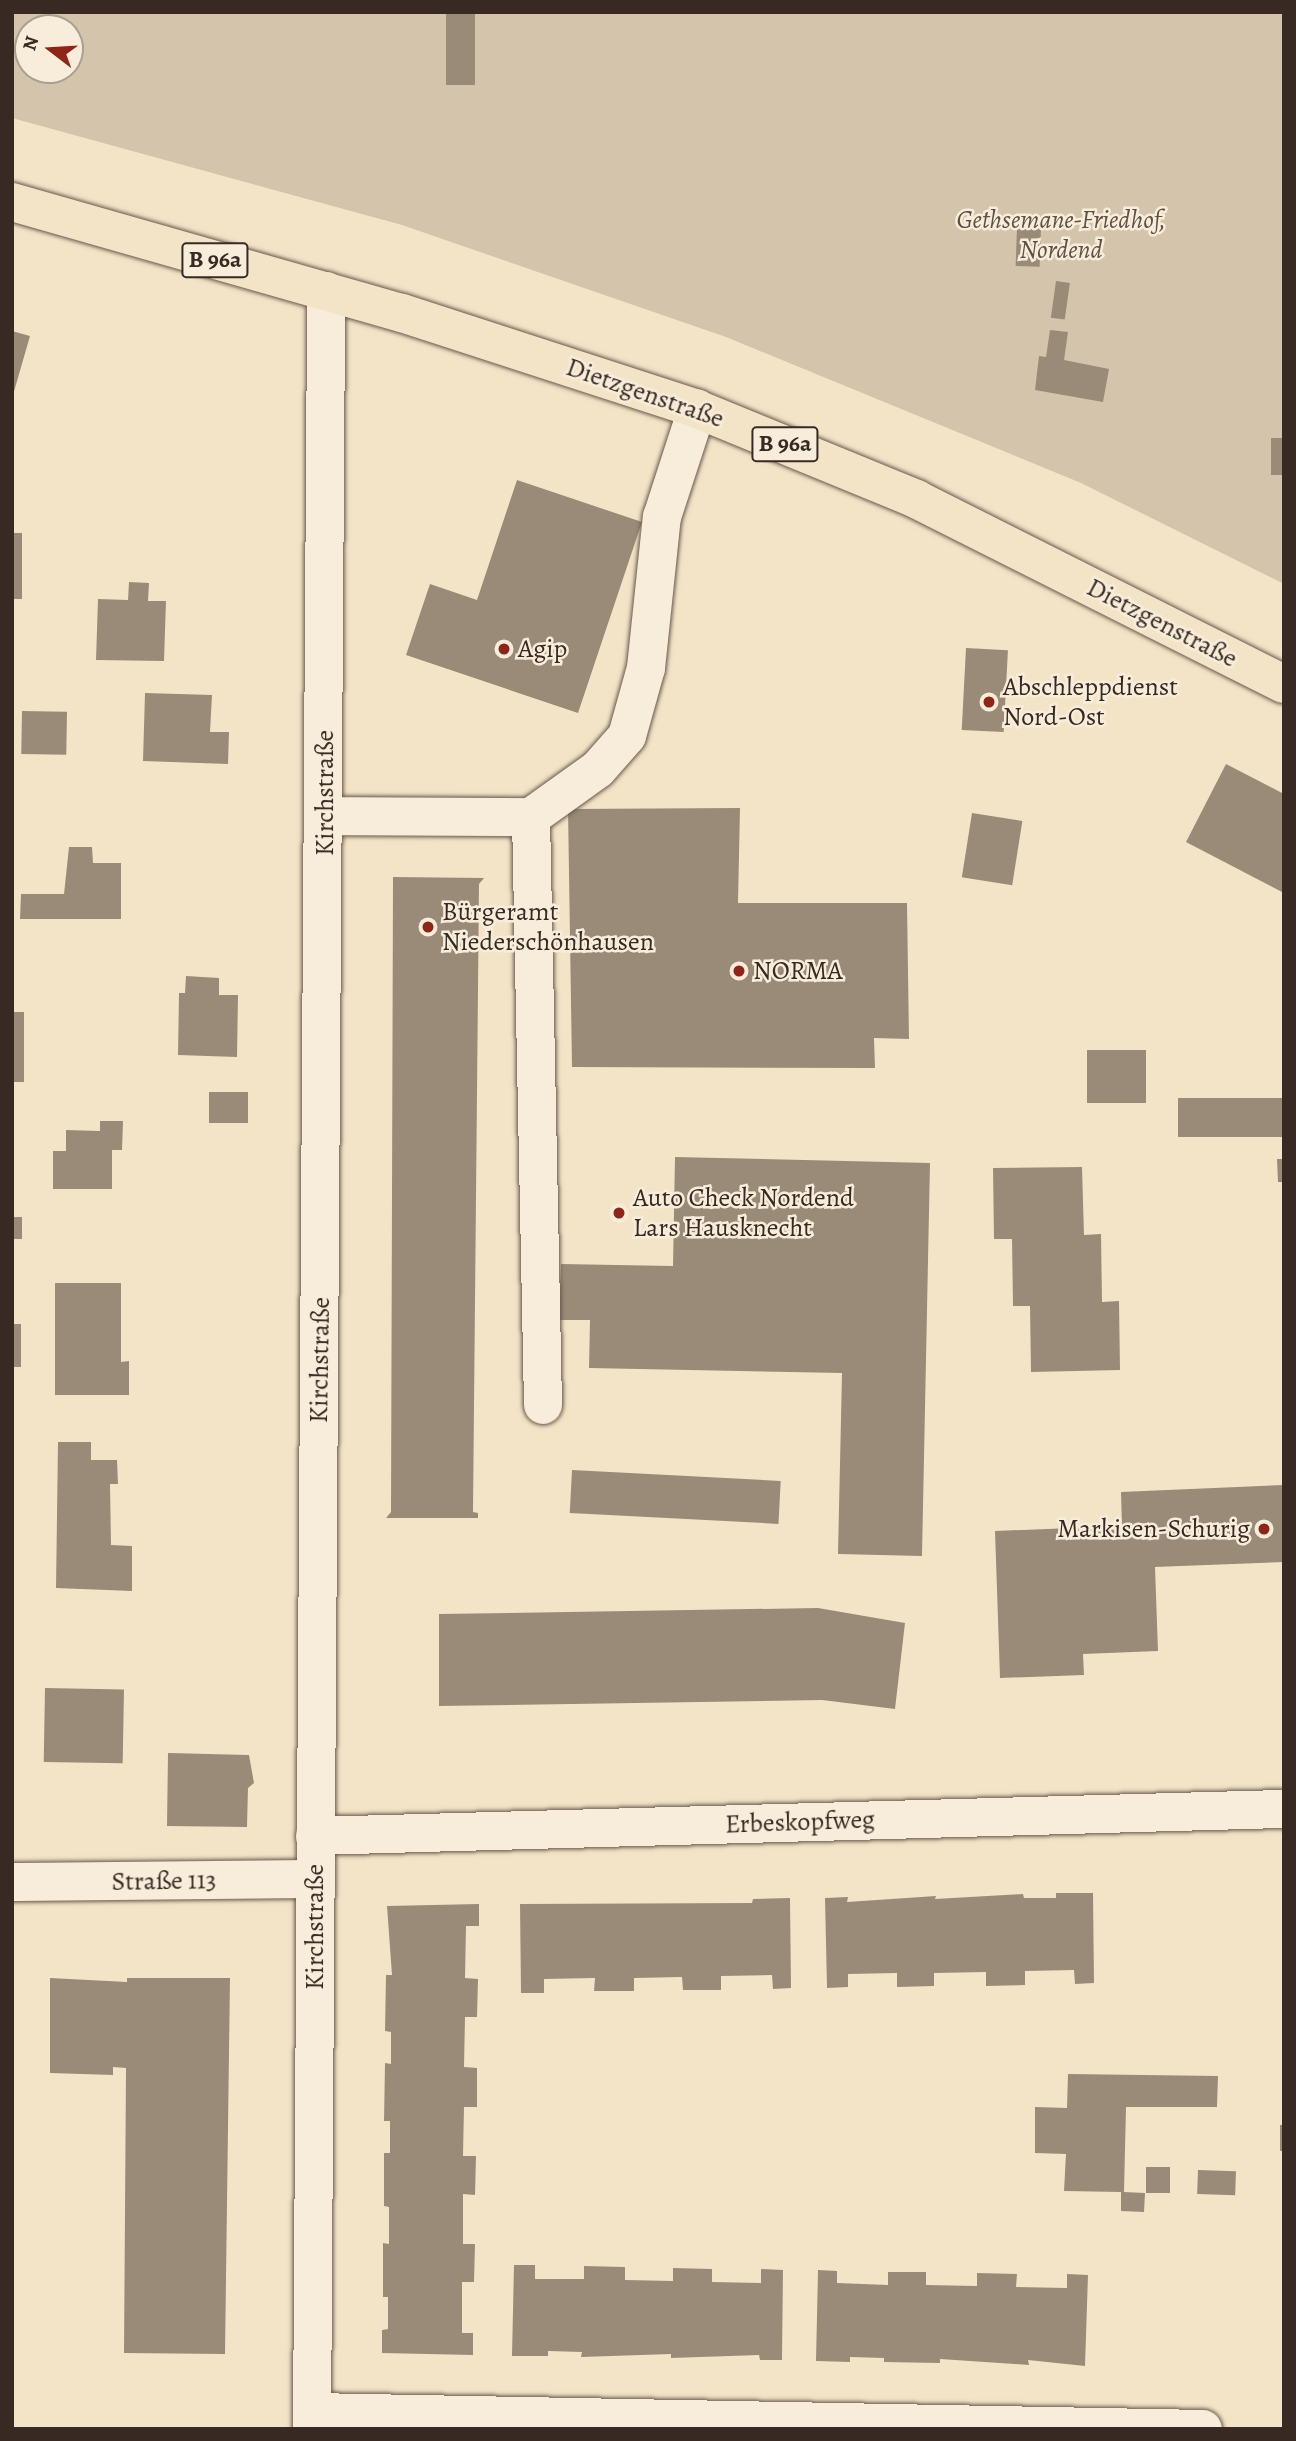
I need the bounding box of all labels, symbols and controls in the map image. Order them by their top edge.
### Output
north arrow [14,14,84,84]
text: N [16,33,45,54]
park label: Gethsemane-Friedhof, Nordend [956,204,1166,266]
road number: B 96a [180,240,250,281]
street label: Dietzgenstraße [562,351,728,435]
road number: B 96a [750,424,820,464]
street label: Dietzgenstraße [1082,572,1242,674]
place label: Agip [518,633,567,665]
marker: Agip [496,641,512,657]
place label: Abschleppdienst Nord-Ost [1003,671,1178,732]
marker: Abschleppdienst Nord-Ost [981,694,997,710]
street label: Kirchstraße [309,730,341,856]
place label: Bürgeramt Niederschönhausen [442,896,654,958]
marker: Bürgeramt Niederschönhausen [420,919,436,935]
place label: NORMA [753,955,843,987]
marker: NORMA [731,963,747,979]
place label: Auto Check Nordend Lars Hausknecht [633,1182,854,1244]
marker: Auto Check Nordend Lars Hausknecht [611,1205,627,1221]
street label: Kirchstraße [303,1297,337,1423]
place label: Markisen-Schurig [1057,1513,1250,1545]
marker: Markisen-Schurig [1256,1521,1272,1537]
street label: Erbeskopfweg [725,1804,875,1840]
street label: Straße 113 [111,1864,217,1898]
street label: Kirchstraße [299,1864,331,1990]

